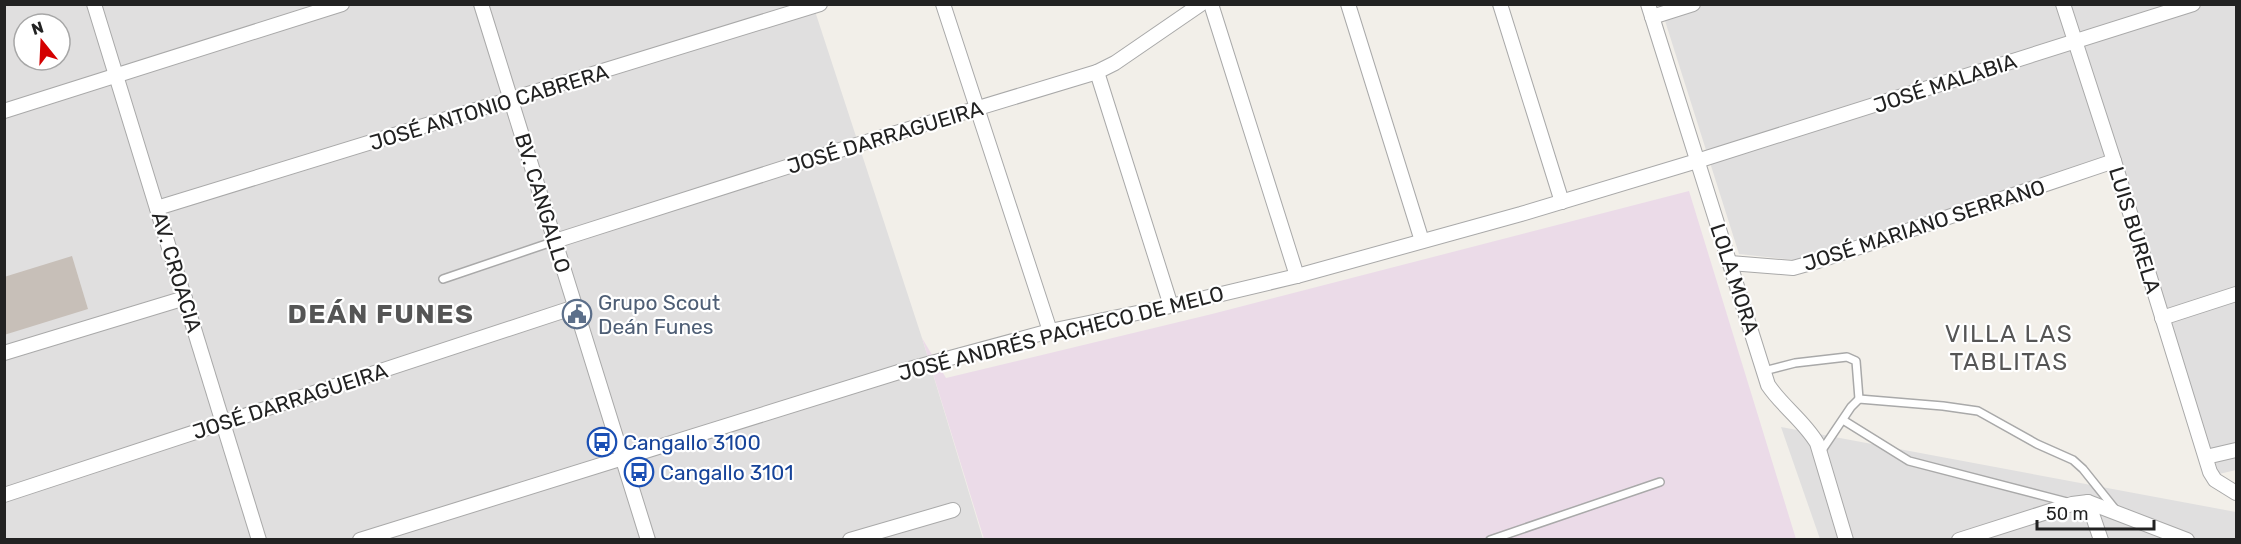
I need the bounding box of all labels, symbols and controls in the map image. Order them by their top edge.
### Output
north arrow [12,12,72,72]
text: N [29,17,46,39]
street label: JOSÉ MALABIA [1870,48,2020,118]
street label: JOSÉ ANTONIO CABRERA [366,59,612,155]
street label: JOSÉ DARRAGUEIRA [784,95,986,179]
street label: BV. CANGALLO [510,130,576,276]
street label: LUIS BURELA [2104,164,2166,296]
street label: JOSÉ MARIANO SERRANO [1800,174,2048,276]
street label: AV. CROACIA [147,209,207,335]
street label: LOLA MORA [1705,220,1765,338]
street label: JOSÉ ANDRÉS PACHECO DE MELO [896,280,1226,386]
place label: Grupo Scout Deán Funes [598,290,720,339]
district label: DEÁN FUNES [288,298,474,330]
public building icon: Grupo Scout Deán Funes [561,298,593,330]
district label: VILLA LAS TABLITAS [1945,320,2073,376]
street label: JOSÉ DARRAGUEIRA [189,358,391,444]
bus stop icon: Cangallo 3100 [586,426,618,458]
place label: Cangallo 3100 [623,430,761,455]
bus stop icon: Cangallo 3101 [623,456,655,488]
place label: Cangallo 3101 [660,460,793,485]
scale bar [2037,493,2154,531]
text: 50 m [2046,503,2089,525]

